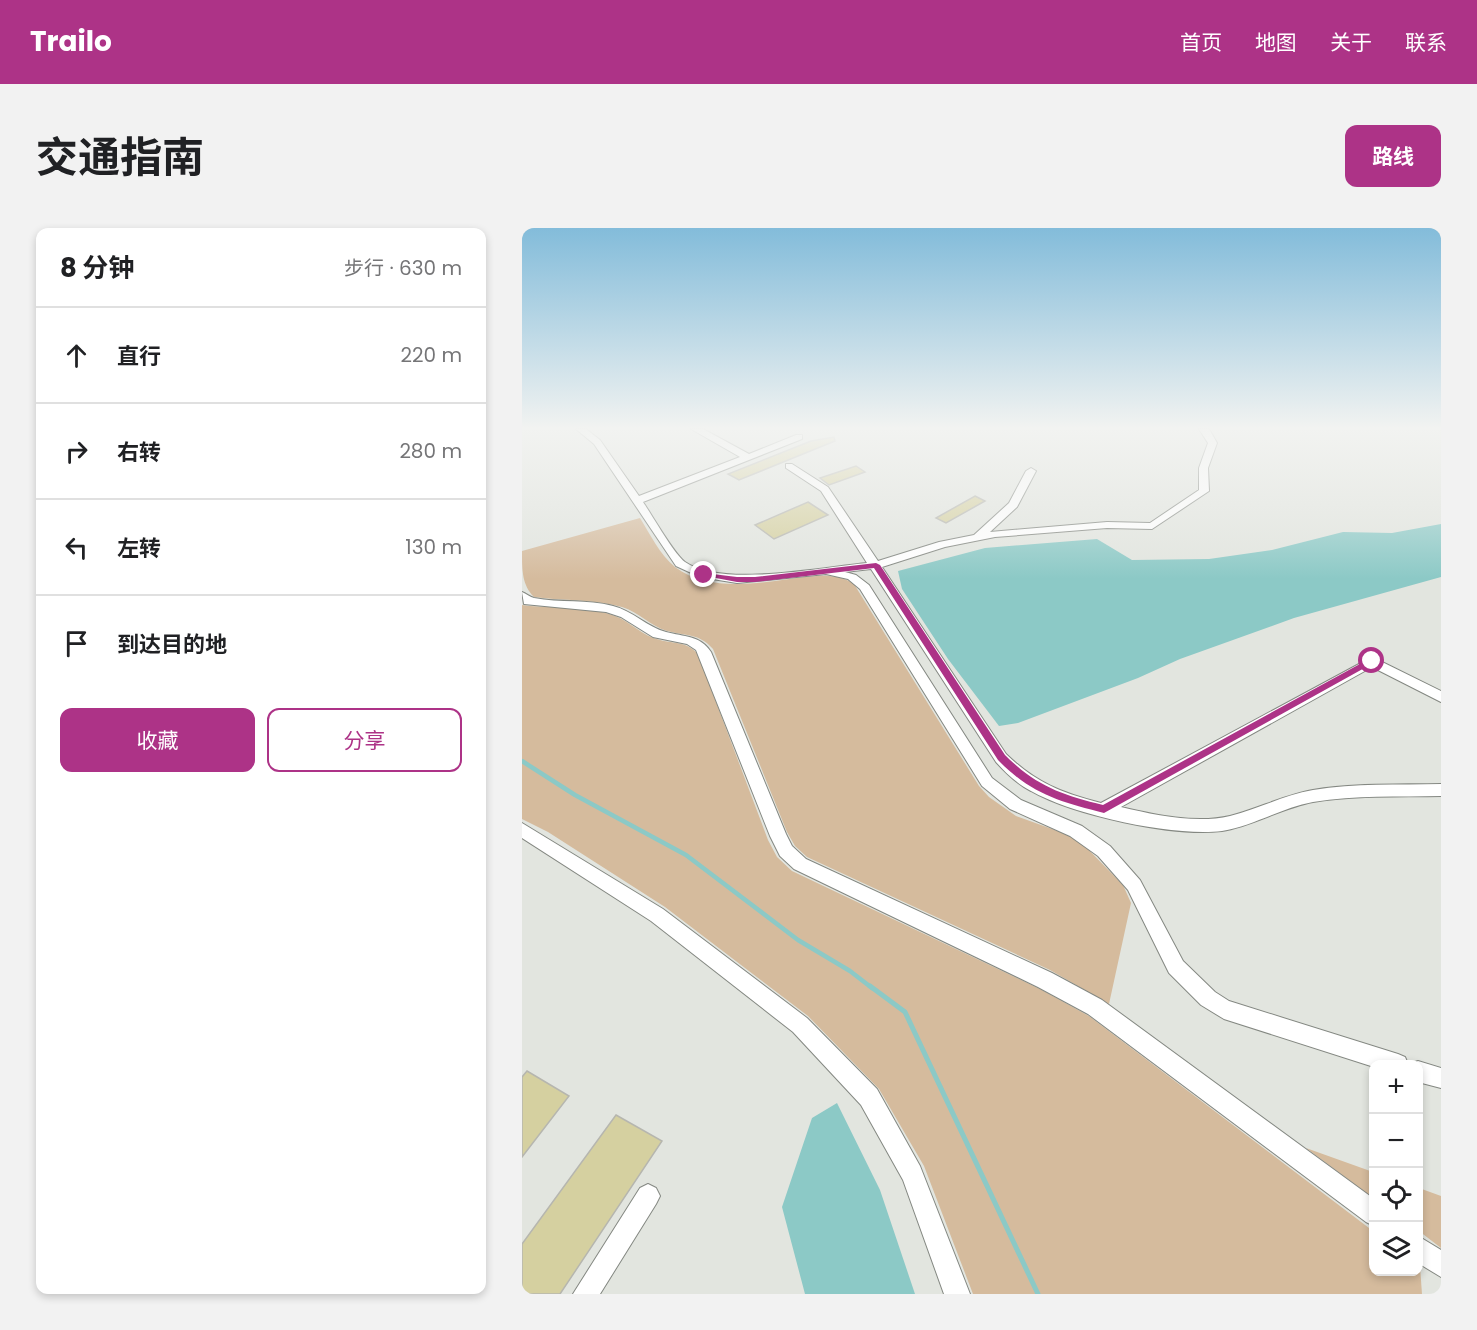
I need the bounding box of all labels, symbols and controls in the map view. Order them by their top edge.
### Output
text: Trailo [30,22,112,61]
text: 首页 [1180,28,1222,57]
text: 地图 [1255,28,1297,57]
text: 关于 [1330,28,1372,57]
text: 联系 [1405,28,1447,57]
button: 路线 [1345,125,1441,187]
text: 交通指南 [36,128,204,187]
text: 8 分钟 [60,250,134,286]
text: 步行 · 630 m [344,254,462,282]
icon: ahead [60,339,93,372]
text: 直行 [117,341,161,372]
text: 220 m [401,341,462,369]
icon: right [60,435,93,468]
text: 右转 [117,437,161,468]
text: 280 m [399,437,462,465]
icon: left [60,531,93,564]
text: 左转 [117,533,161,564]
text: 130 m [405,533,462,561]
route end [690,561,716,587]
icon: arrive [60,627,93,660]
text: 到达目的地 [117,629,227,660]
route start [1358,647,1384,673]
button: 收藏 [60,708,255,772]
button: 分享 [267,708,462,772]
map controls [1369,1060,1423,1276]
button: + [1369,1060,1423,1114]
button: − [1369,1114,1423,1168]
button: locate [1369,1168,1423,1222]
button: layers [1369,1222,1423,1276]

